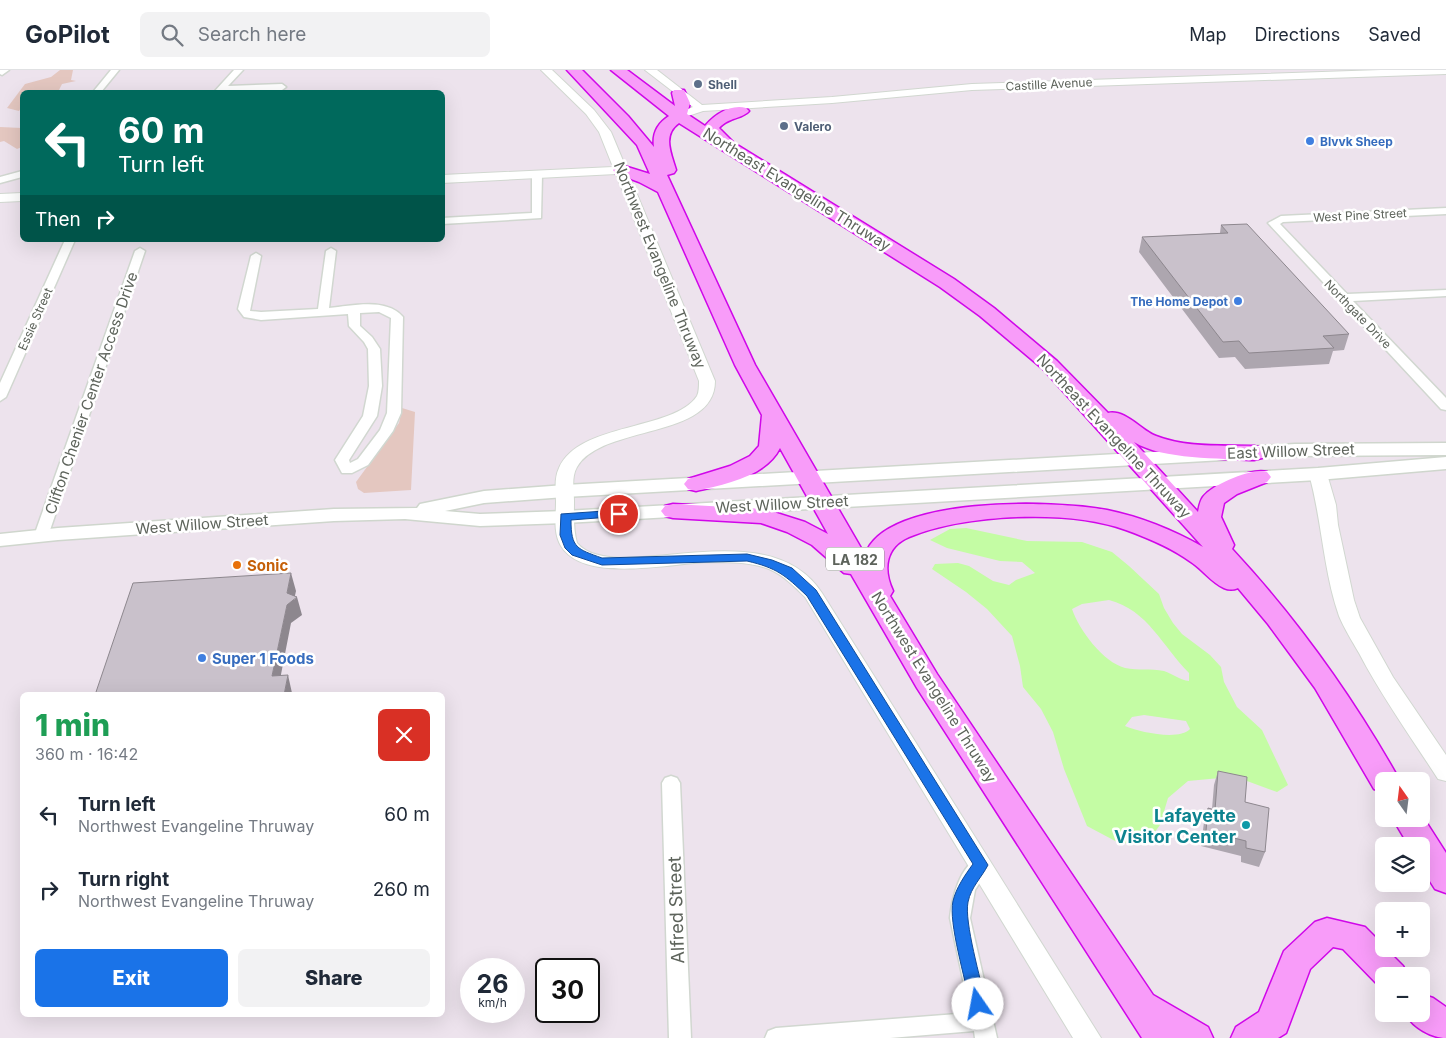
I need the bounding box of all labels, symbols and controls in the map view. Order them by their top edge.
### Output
search box [140,12,490,57]
text: GoPilot [25,20,110,49]
icon: search [158,21,186,49]
text: Search here [198,23,306,46]
text: Map [1189,24,1227,45]
text: Directions [1255,24,1340,45]
text: Saved [1368,24,1421,45]
street label: Castille Avenue [1005,74,1093,94]
place label: Shell [708,77,737,92]
marker: Shell [692,78,704,90]
text: 60 m [118,109,205,151]
icon: left [35,110,100,175]
place label: Valero [794,119,832,134]
marker: Valero [778,120,790,132]
street label: Northeast Evangeline Thruway [700,123,895,255]
place label: Blvvk Sheep [1320,134,1393,149]
marker: Blvvk Sheep [1304,135,1316,147]
text: Turn left [118,151,204,177]
street label: Northwest Evangeline Thruway [610,159,710,372]
icon: right [91,205,119,233]
street label: West Pine Street [1313,205,1407,225]
text: Then [35,208,81,231]
street label: Clifton Chenier Center Access Drive [40,269,142,517]
street label: Northgate Drive [1321,276,1395,352]
street label: Essie Street [15,285,56,353]
place label: The Home Depot [1130,294,1229,309]
marker: The Home Depot [1232,295,1244,307]
street label: Northeast Evangeline Thruway [1033,350,1196,523]
street label: East Willow Street [1227,439,1355,463]
street label: West Willow Street [715,491,849,517]
pin [598,493,640,535]
icon: arrive [605,500,633,528]
street label: West Willow Street [135,510,269,538]
road number: LA 182 [826,548,884,570]
place label: Sonic [247,556,288,575]
marker: Sonic [231,559,243,571]
street label: Northwest Evangeline Thruway [867,588,1001,786]
place label: Super 1 Foods [212,649,314,668]
marker: Super 1 Foods [196,652,208,664]
text: 1 min [35,707,110,743]
button: close [378,709,430,761]
text: 360 m · 16:42 [35,744,138,764]
north arrow [1375,772,1430,828]
map controls [1375,772,1430,1022]
text: Turn left [78,793,156,816]
icon: left [35,801,63,829]
text: 60 m [384,803,430,826]
place label: Lafayette Visitor Center [1114,805,1236,847]
text: Northwest Evangeline Thruway [78,816,314,836]
marker: Lafayette Visitor Center [1240,819,1252,831]
button: layers [1375,837,1430,892]
street label: Alfred Street [664,856,688,964]
text: Turn right [78,868,169,891]
icon: right [35,876,63,904]
text: 260 m [373,878,430,901]
text: Northwest Evangeline Thruway [78,891,314,911]
button: + [1375,902,1430,957]
button: Exit [35,949,228,1007]
button: Share [238,949,430,1007]
speed limit sign: 30 [535,958,600,1023]
button: − [1375,967,1430,1022]
text: 26 [477,969,508,999]
position arrow [951,977,1003,1029]
text: km/h [478,995,507,1010]

